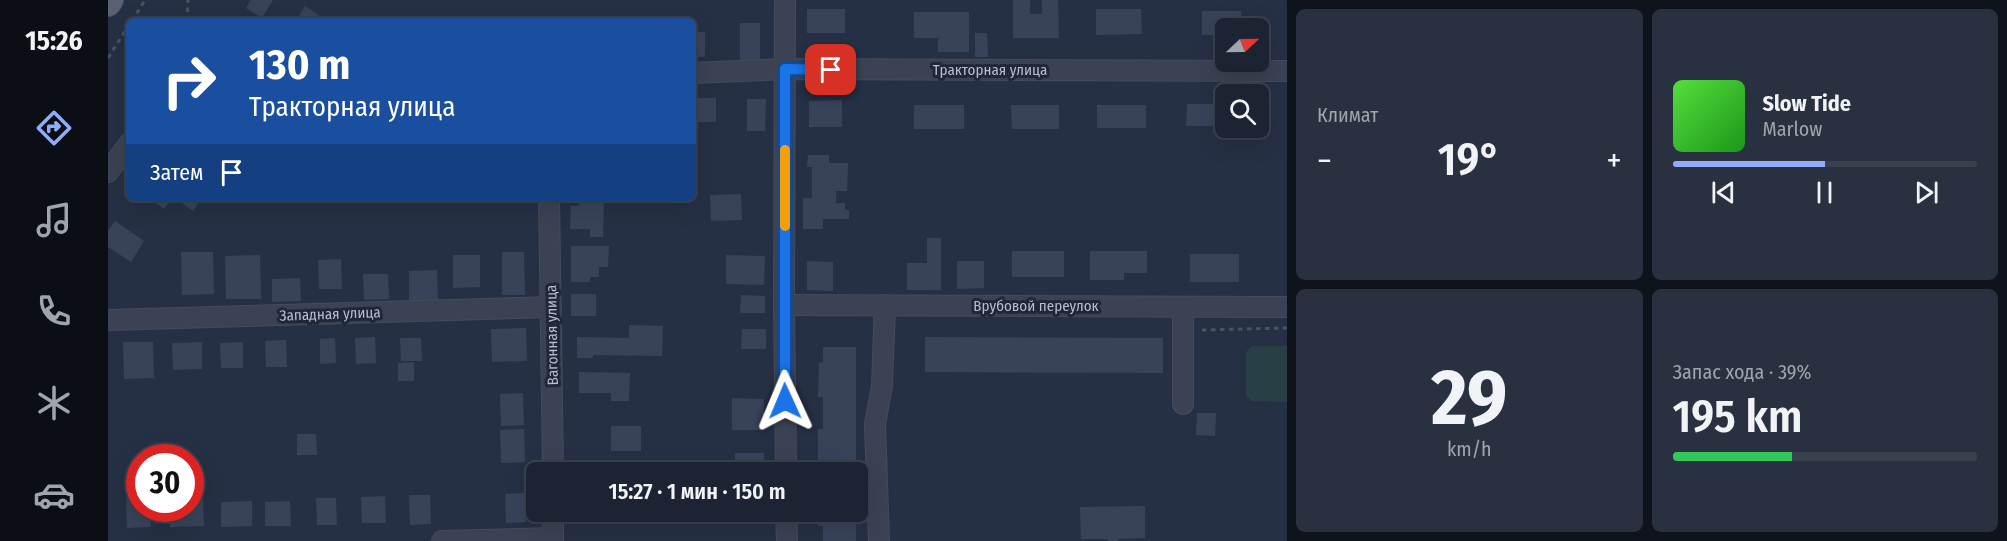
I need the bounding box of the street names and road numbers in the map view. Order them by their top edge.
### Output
street label: Тракторная улица [933,61,1047,79]
street label: Вагонная улица [542,284,562,386]
street label: Врубовой переулок [973,297,1099,315]
street label: Западная улица [279,303,381,325]

